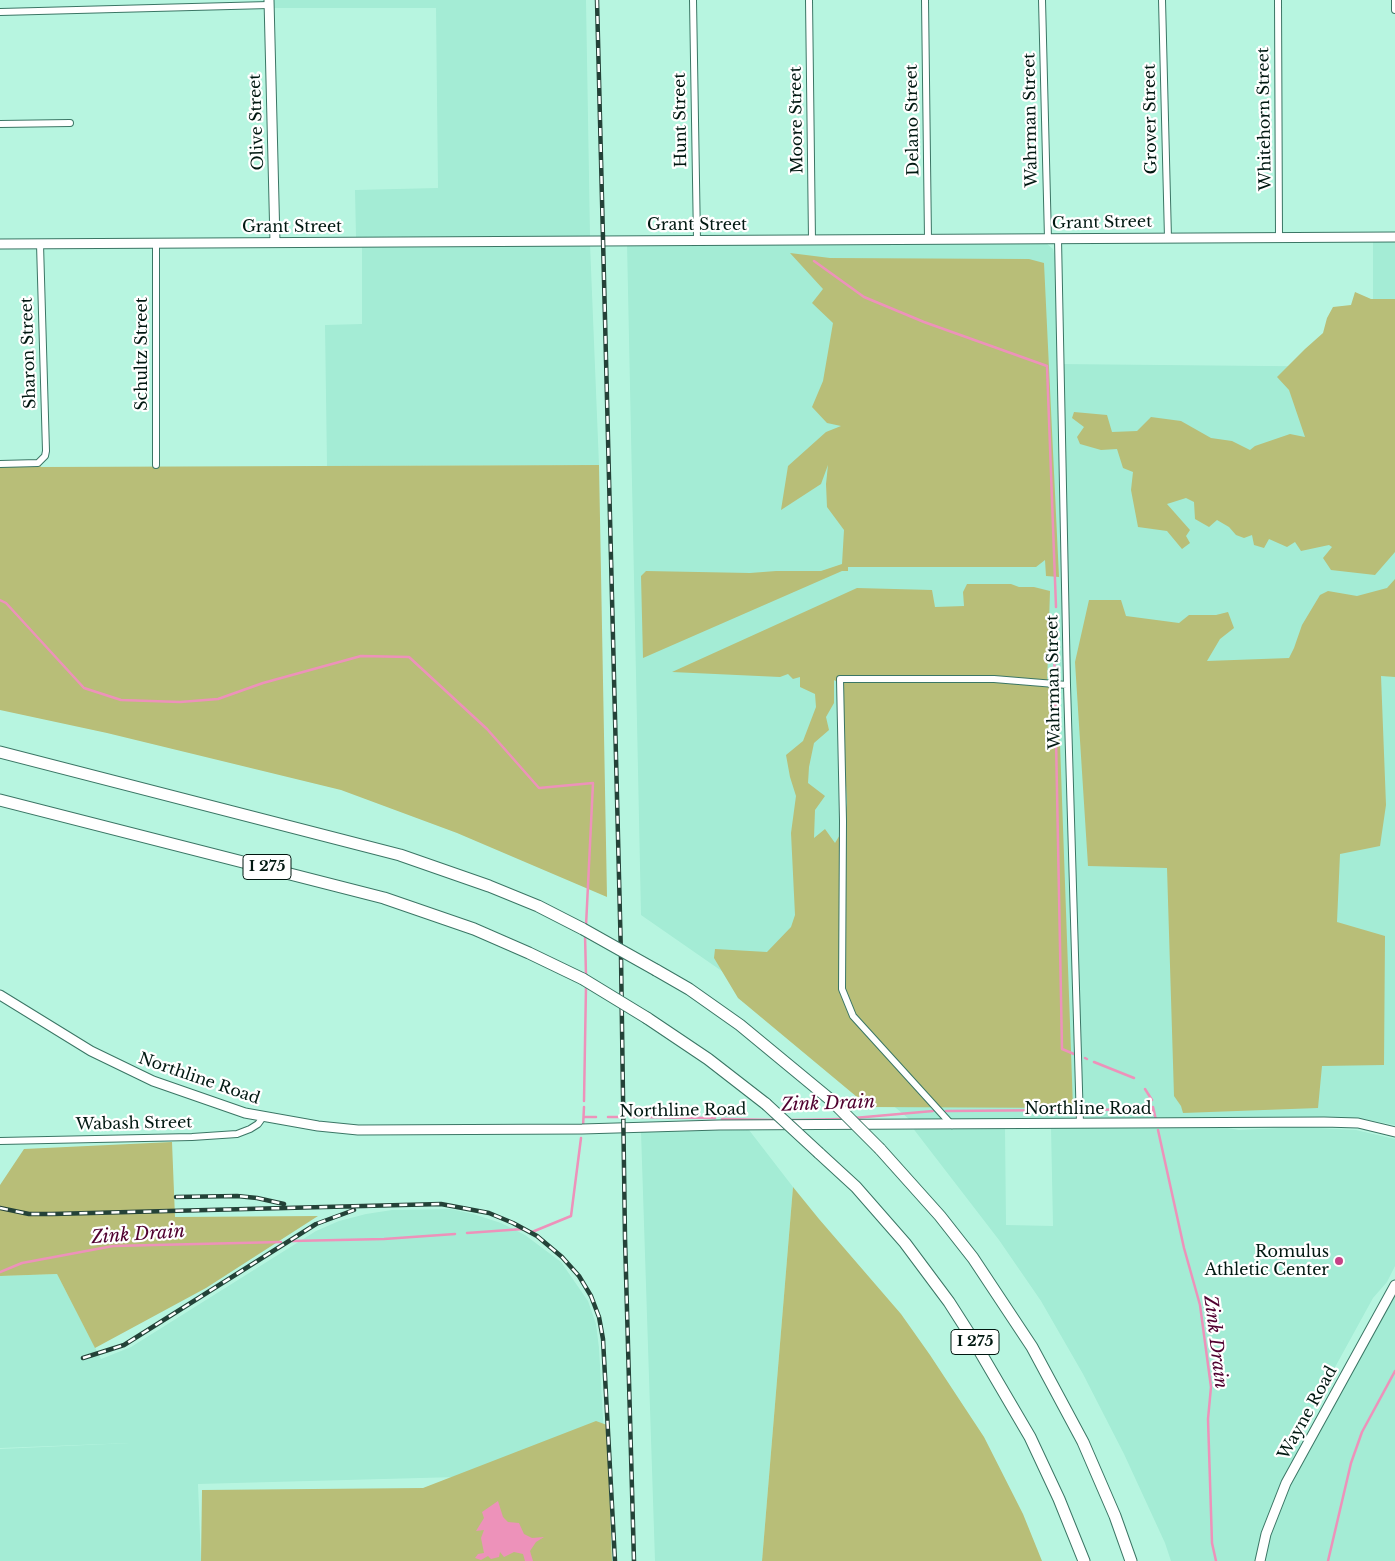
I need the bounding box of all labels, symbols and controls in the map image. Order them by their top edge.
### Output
street label: Whitehorn Street [1254,47,1276,191]
street label: Wahrman Street [1020,52,1042,188]
street label: Delano Street [902,64,924,176]
street label: Grover Street [1140,64,1162,174]
street label: Moore Street [786,66,808,174]
street label: Hunt Street [671,72,691,168]
street label: Olive Street [246,73,268,171]
street label: Grant Street [1052,213,1152,233]
street label: Grant Street [647,215,747,235]
street label: Grant Street [242,217,342,237]
street label: Sharon Street [17,297,41,409]
street label: Schultz Street [132,297,152,411]
street label: Wahrman Street [1043,614,1065,750]
road number: I 275 [243,854,291,880]
street label: Northline Road [136,1049,262,1109]
water label: Zink Drain [781,1092,875,1116]
street label: Northline Road [1024,1099,1152,1119]
street label: Northline Road [619,1100,747,1122]
street label: Wabash Street [76,1113,192,1135]
water label: Zink Drain [90,1221,186,1249]
place label: Romulus Athletic Center [1205,1242,1329,1280]
marker: Romulus Athletic Center [1333,1255,1345,1267]
water label: Zink Drain [1199,1294,1231,1390]
road number: I 275 [951,1330,999,1354]
street label: Wayne Road [1275,1363,1341,1463]

